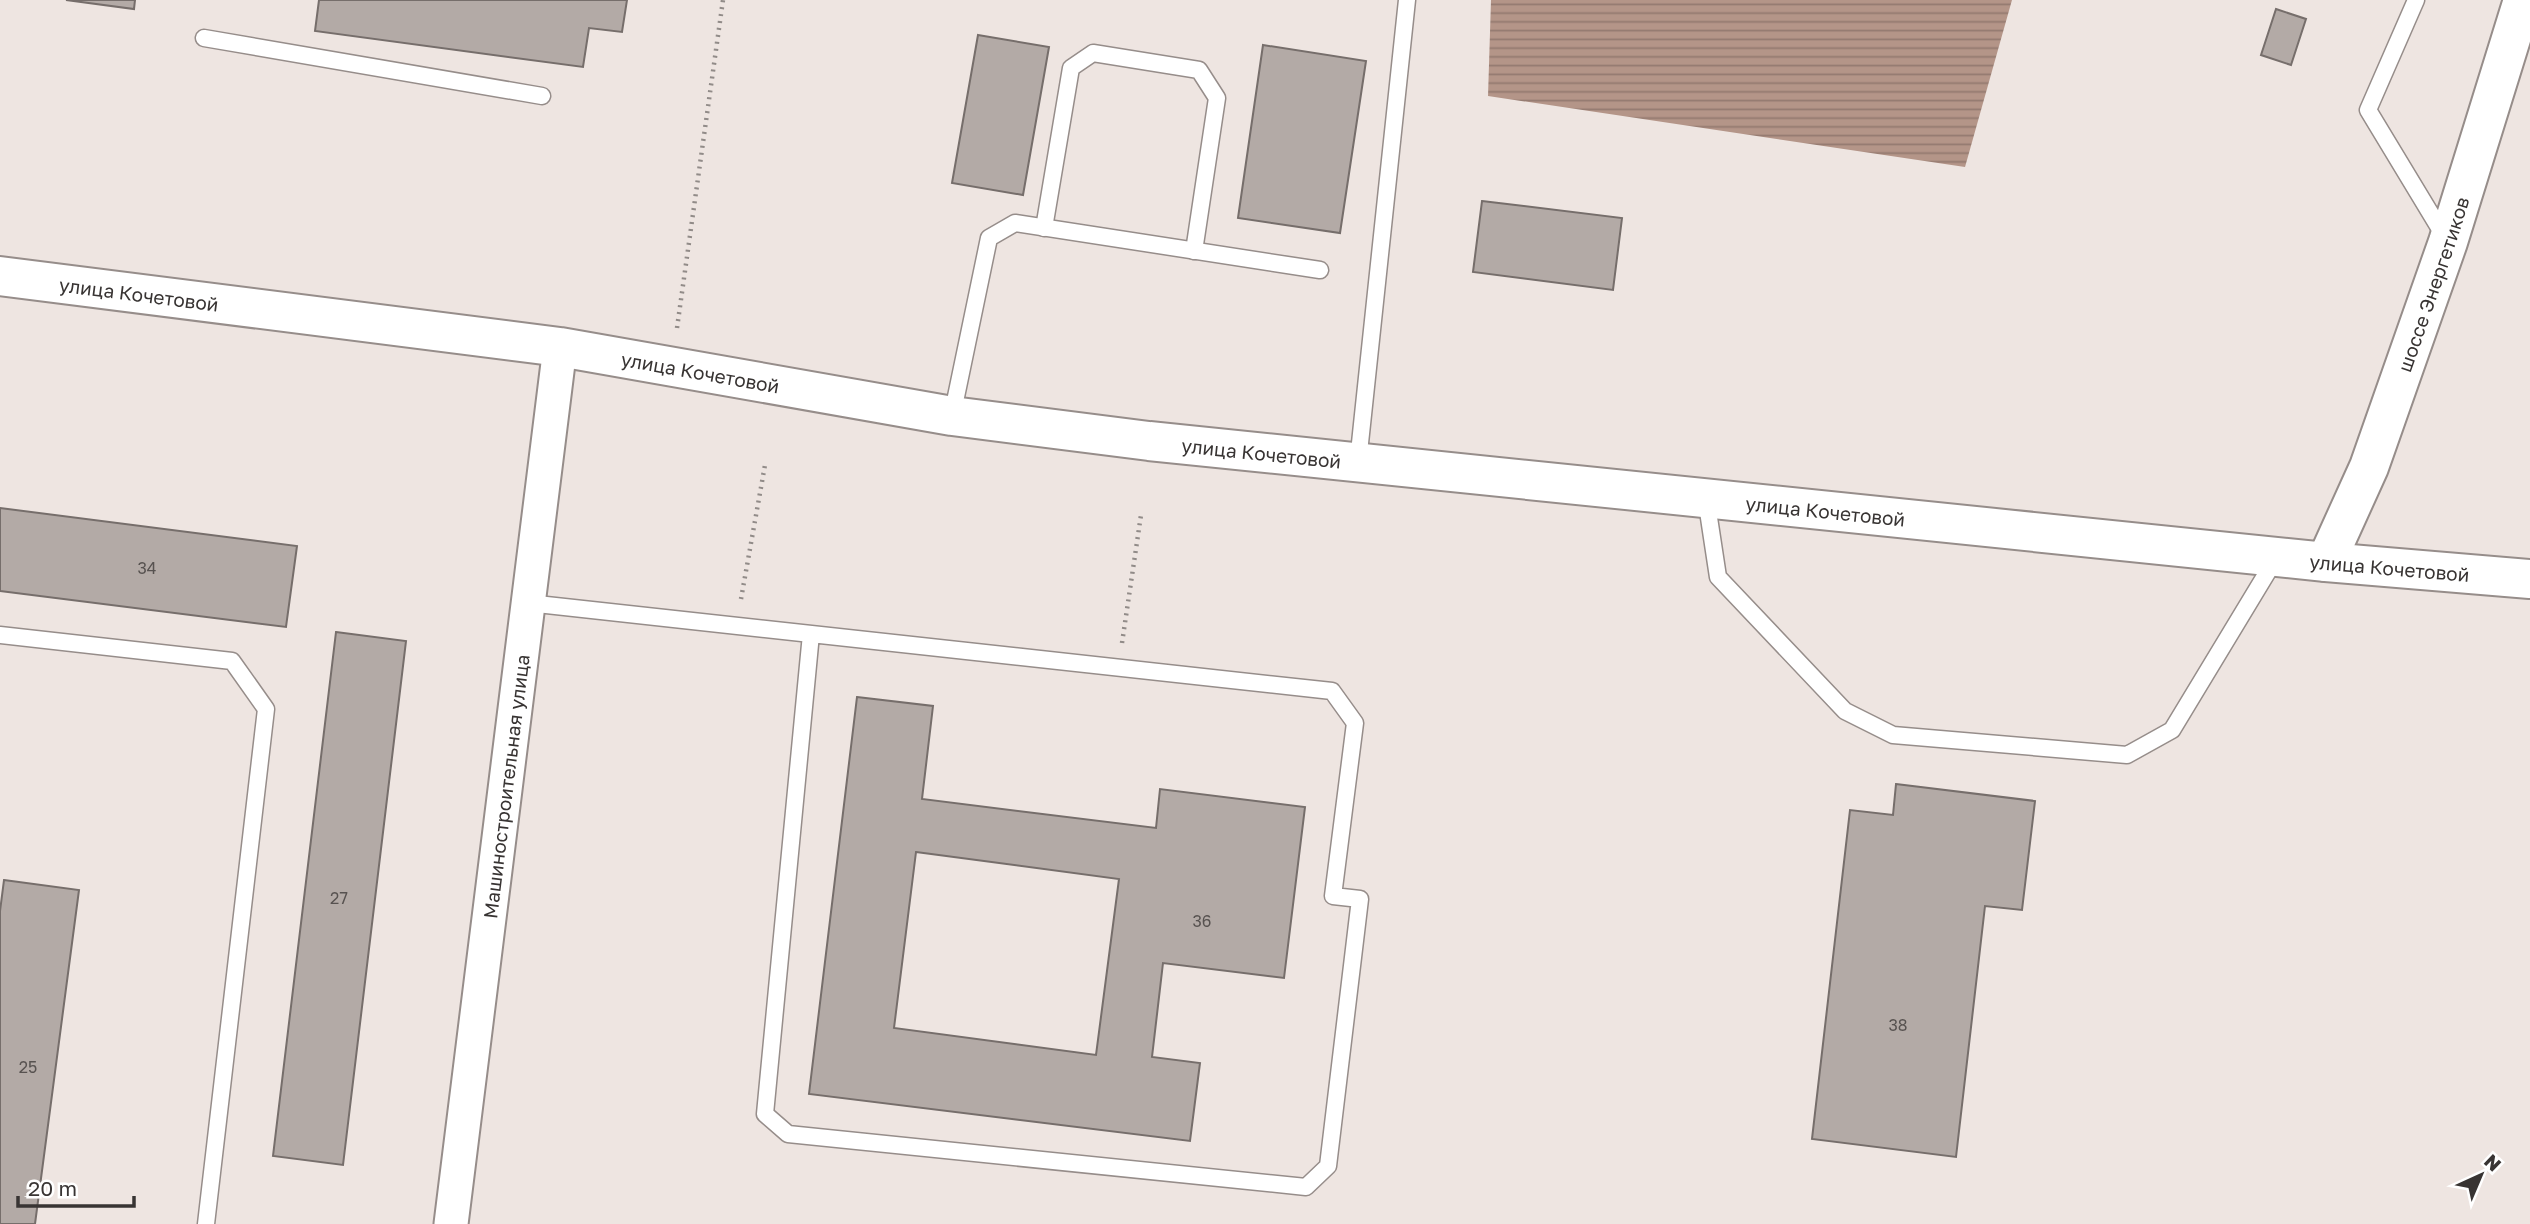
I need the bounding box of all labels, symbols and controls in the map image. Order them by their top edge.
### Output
street label: шоссе Энергетиков [2392,194,2473,375]
street label: улица Кочетовой [58,272,220,315]
street label: улица Кочетовой [619,346,781,397]
street label: улица Кочетовой [1180,433,1342,472]
street label: улица Кочетовой [1744,491,1906,530]
street label: улица Кочетовой [2308,549,2470,585]
house number: 34 [137,558,157,578]
street label: Машиностроительная улица [478,653,533,920]
house number: 27 [330,888,348,908]
house number: 36 [1192,911,1212,931]
house number: 38 [1888,1015,1908,1035]
house number: 25 [19,1057,37,1077]
north arrow [2446,1140,2516,1210]
text: N [2480,1149,2506,1176]
scale bar [18,1164,133,1208]
text: 20 m [28,1175,77,1201]

